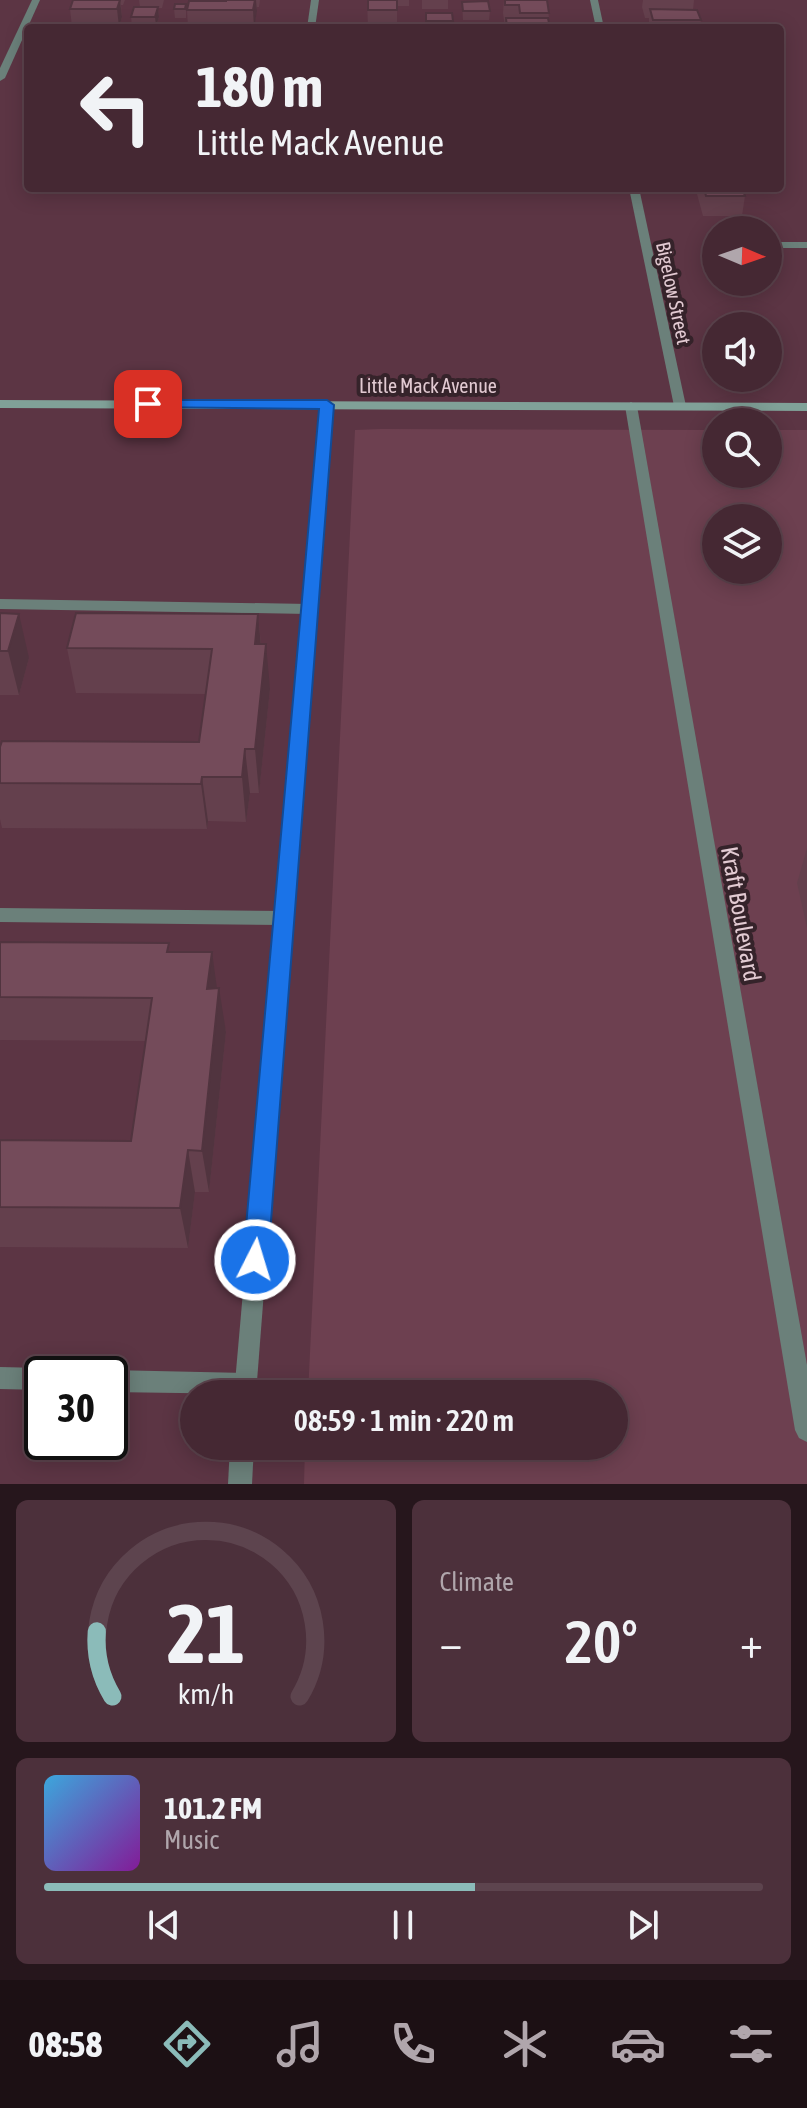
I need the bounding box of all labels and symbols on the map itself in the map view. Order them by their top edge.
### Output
north arrow [702,216,782,296]
street label: Bigelow Street [652,240,696,347]
pin [114,370,182,438]
street label: Little Mack Avenue [359,374,497,397]
street label: Kraft Boulevard [716,844,766,984]
position arrow [213,1218,297,1302]
speed limit sign: 30 [24,1356,128,1460]

